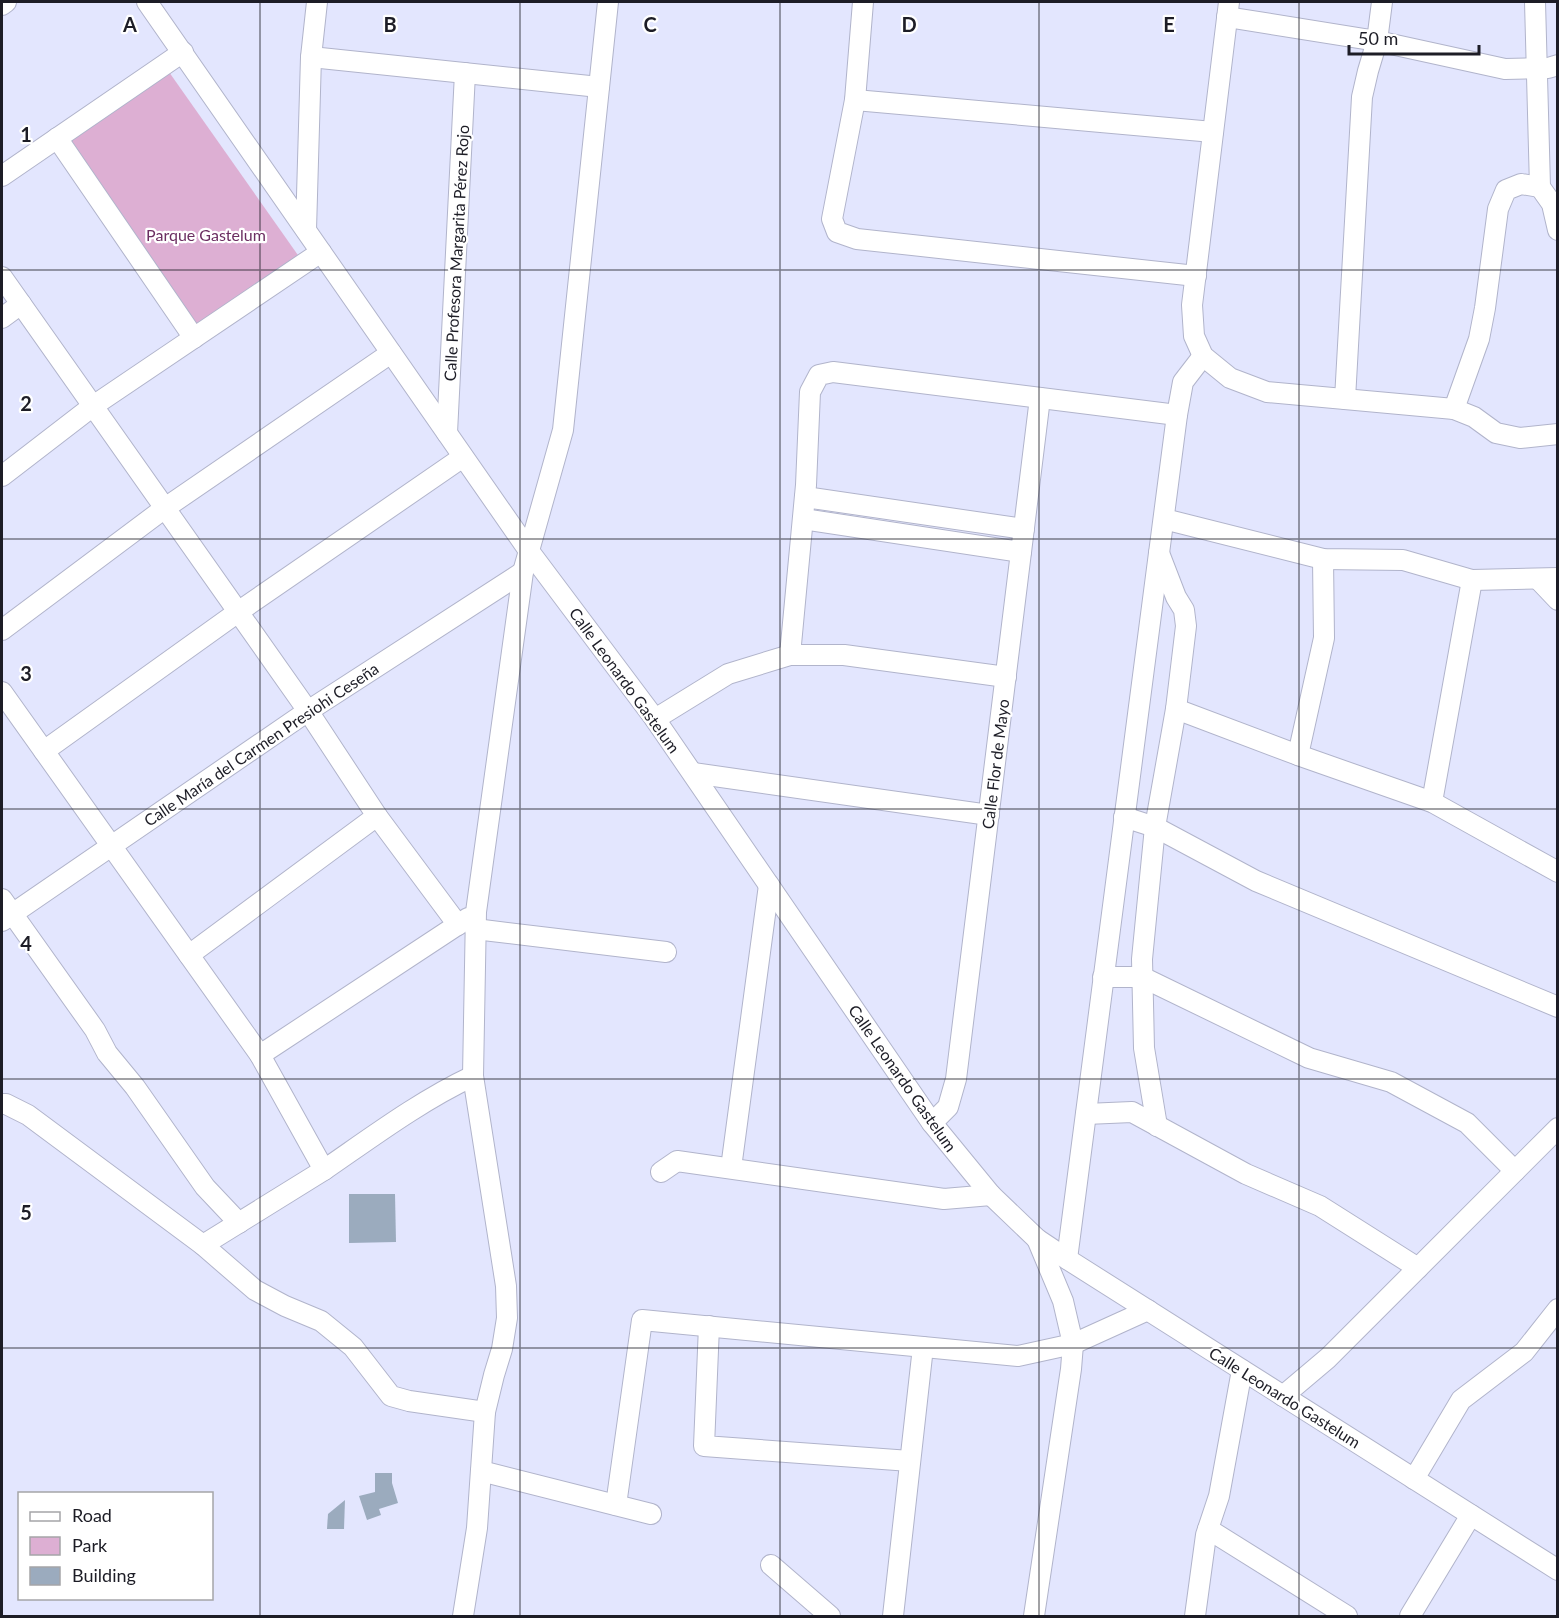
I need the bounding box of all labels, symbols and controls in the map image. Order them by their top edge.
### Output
text: A [122,12,137,36]
text: B [383,12,397,36]
text: C [643,12,657,36]
text: D [901,12,917,36]
text: E [1163,12,1175,36]
scale bar [1349,18,1480,56]
text: 50 m [1358,27,1398,49]
text: 1 [20,122,32,146]
street label: Calle Profesora Margarita Pérez Rojo [440,124,472,382]
park label: Parque Gastelum [146,225,266,244]
text: 2 [20,391,32,415]
street label: Calle Leonardo Gastelum [566,604,684,756]
street label: Calle María del Carmen Presiohi Ceseña [140,658,382,830]
text: 3 [20,661,32,685]
street label: Calle Flor de Mayo [978,698,1012,830]
text: 4 [20,931,32,955]
street label: Calle Leonardo Gastelum [845,1001,961,1155]
text: 5 [20,1200,32,1224]
street label: Calle Leonardo Gastelum [1206,1343,1364,1451]
legend [18,1492,213,1600]
text: Road [72,1504,112,1526]
text: Park [72,1534,108,1556]
text: Building [72,1564,136,1586]

